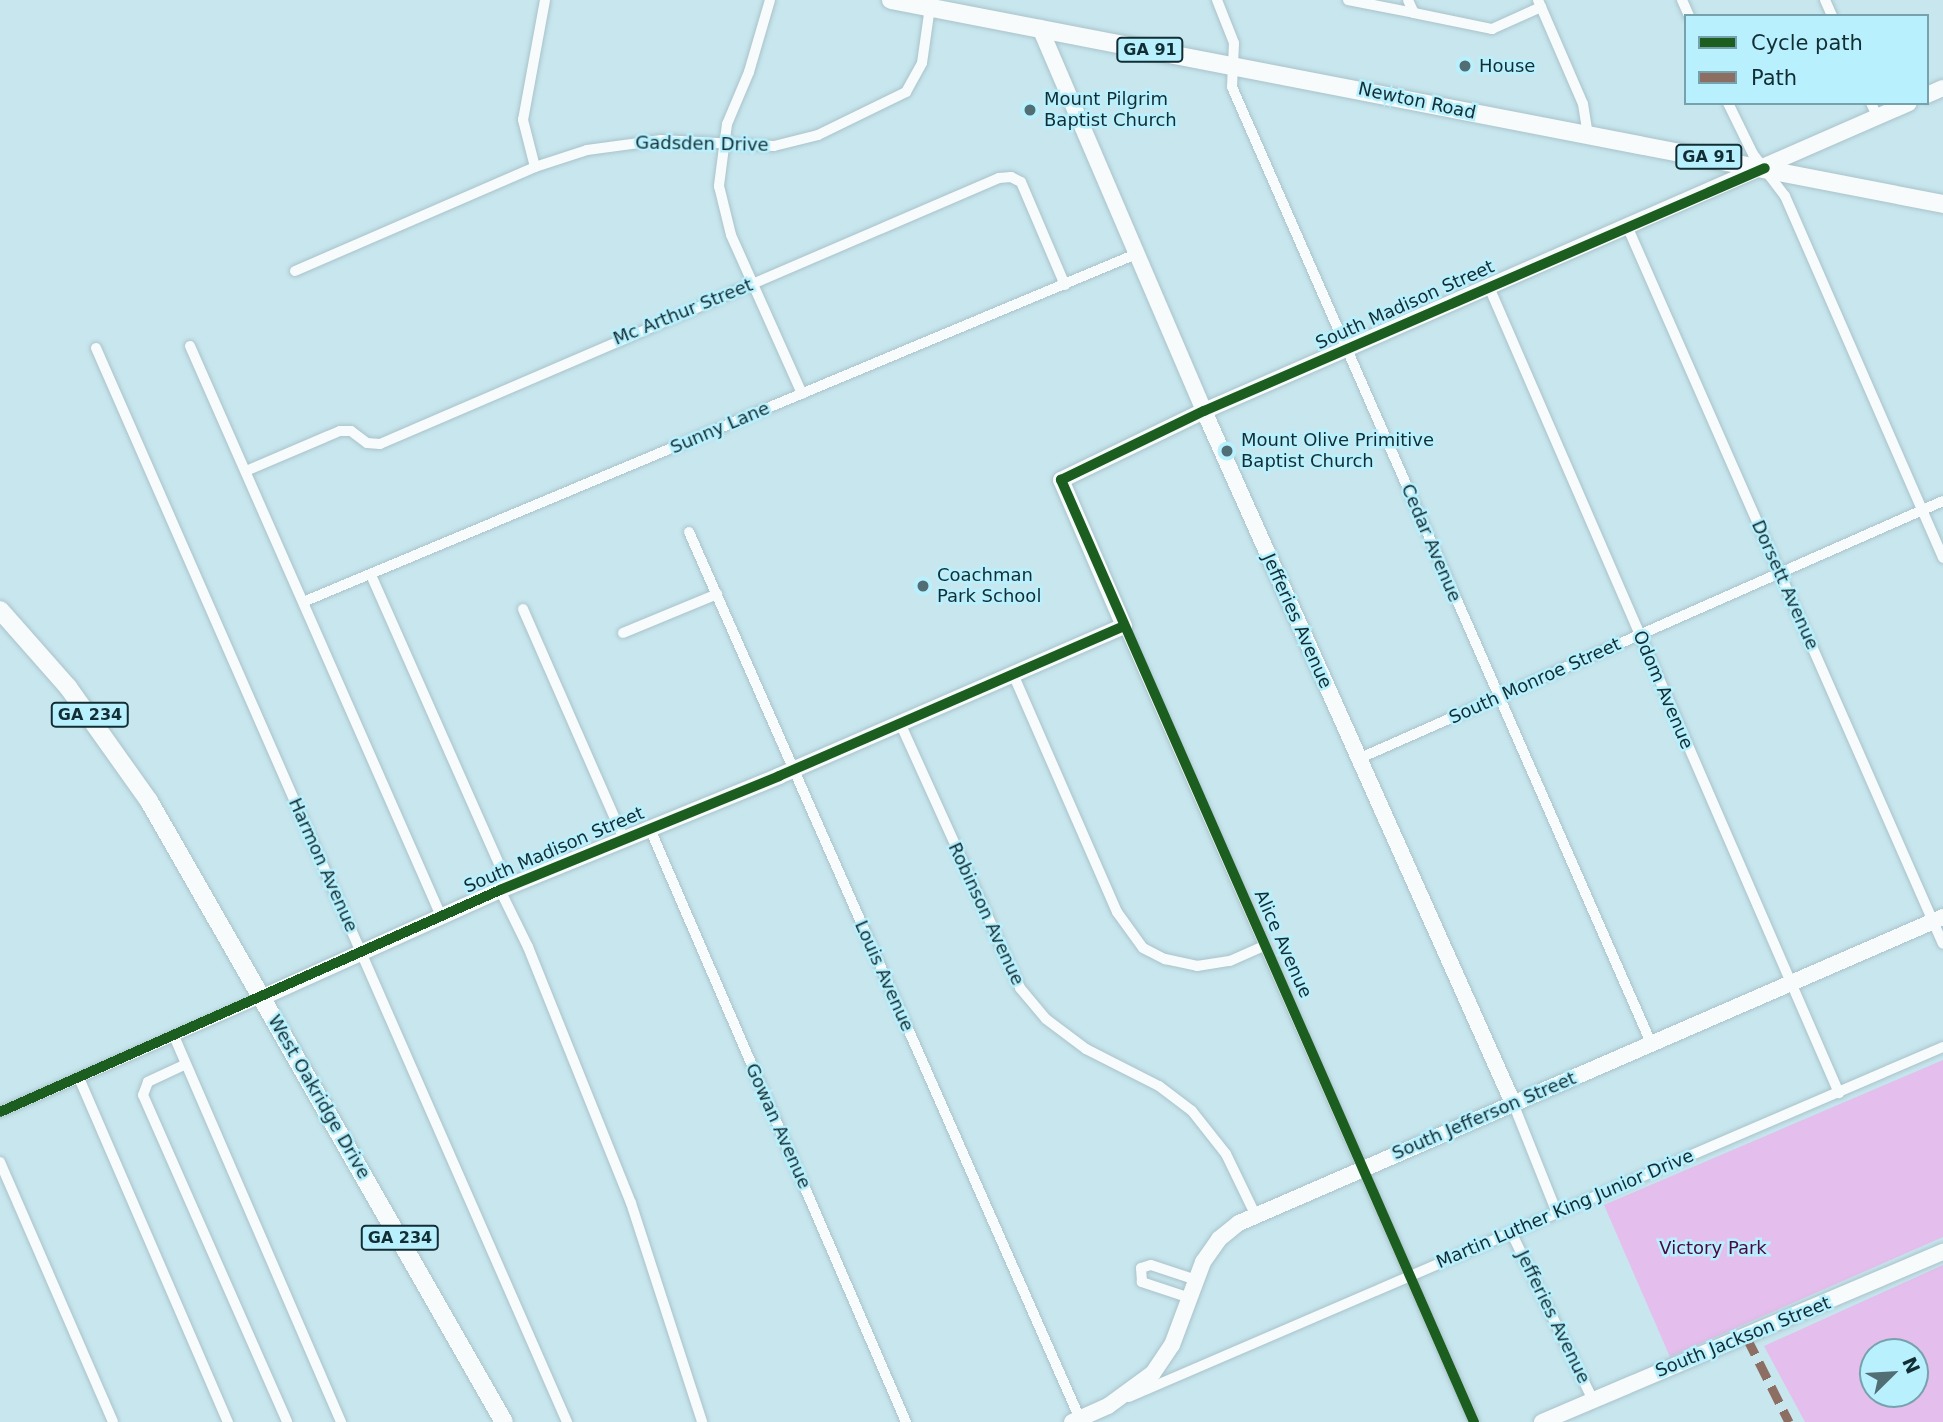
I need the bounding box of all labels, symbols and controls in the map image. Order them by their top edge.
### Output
legend [1684,14,1929,105]
text: Cycle path [1751,31,1863,55]
road number: GA 91 [1115,38,1185,62]
place label: House [1479,55,1535,77]
marker: House [1457,58,1473,74]
text: Path [1751,66,1797,90]
street label: Newton Road [1356,78,1478,124]
place label: Mount Pilgrim Baptist Church [1044,89,1177,132]
marker: Mount Pilgrim Baptist Church [1022,102,1038,118]
street label: Gadsden Drive [635,132,769,156]
road number: GA 91 [1674,144,1744,169]
street label: South Madison Street [1312,256,1498,354]
street label: Mc Arthur Street [610,274,756,350]
street label: Sunny Lane [667,397,773,459]
place label: Mount Olive Primitive Baptist Church [1241,430,1434,472]
marker: Mount Olive Primitive Baptist Church [1219,443,1235,459]
street label: Cedar Avenue [1396,481,1466,605]
street label: Dorsett Avenue [1747,517,1823,653]
street label: Jefferies Avenue [1258,550,1336,692]
place label: Coachman Park School [937,565,1041,608]
marker: Coachman Park School [915,578,931,594]
street label: Odom Avenue [1628,627,1698,753]
street label: South Monroe Street [1446,633,1624,729]
road number: GA 234 [50,702,130,728]
street label: Harmon Avenue [284,795,362,935]
street label: South Madison Street [461,802,647,898]
street label: Robinson Avenue [943,839,1029,989]
street label: Alice Avenue [1250,887,1316,1001]
street label: Louis Avenue [850,917,918,1035]
street label: West Oakridge Drive [263,1011,375,1183]
street label: Gowan Avenue [741,1060,815,1192]
street label: South Jefferson Street [1389,1067,1579,1165]
street label: Martin Luther King Junior Drive [1433,1145,1697,1273]
road number: GA 234 [360,1226,440,1250]
park label: Victory Park [1659,1237,1767,1259]
street label: Jefferies Avenue [1511,1247,1595,1387]
street label: South Jackson Street [1652,1292,1834,1382]
north arrow [1859,1338,1929,1408]
text: N [1898,1354,1925,1377]

